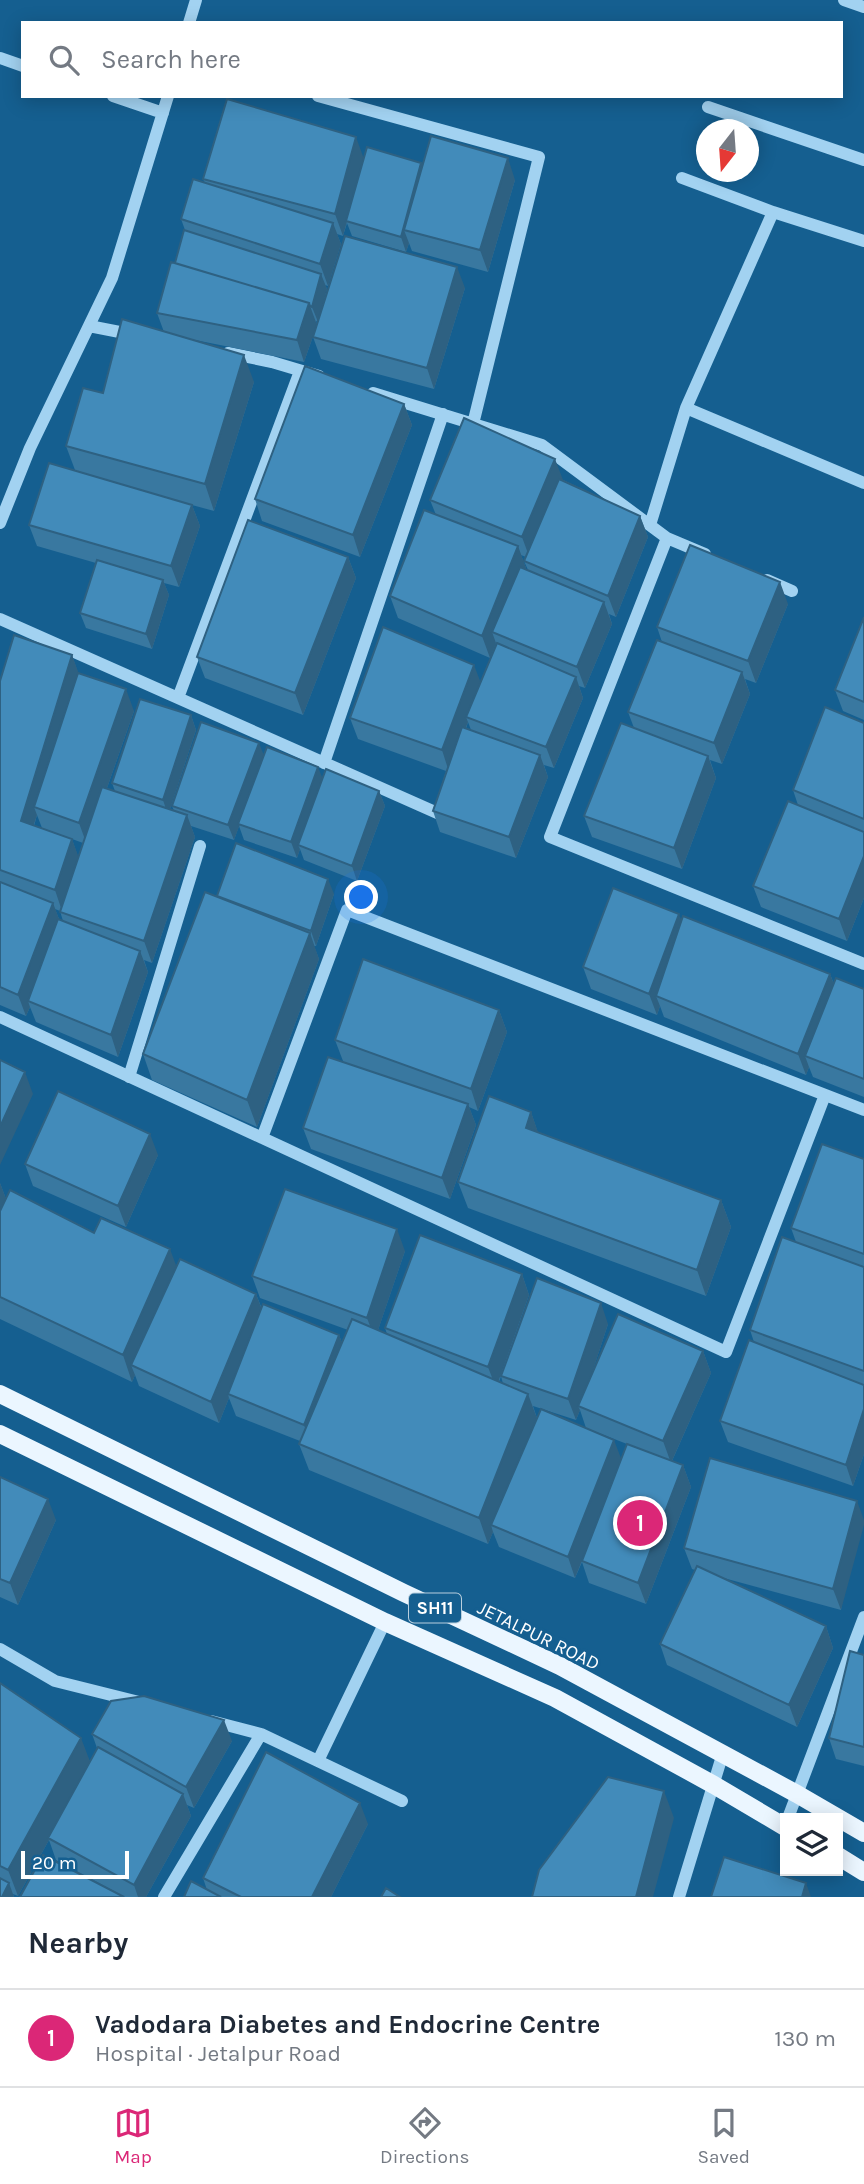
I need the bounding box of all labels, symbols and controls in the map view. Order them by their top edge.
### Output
search box [21,21,843,98]
icon: search [45,41,83,79]
text: Search here [101,44,241,75]
north arrow [696,119,759,182]
your location [344,880,378,914]
pin: 1 [617,1497,663,1549]
road number: SH11 [409,1594,461,1623]
street label: JETALPUR ROAD [474,1597,603,1675]
map controls [780,1813,843,1876]
button: layers [780,1813,843,1876]
scale bar [21,1848,130,1880]
text: 20 m [32,1852,77,1874]
text: Nearby [28,1925,128,1961]
text: Vadodara Diabetes and Endocrine Centre [95,2009,600,2040]
text: 1 [47,2025,55,2052]
text: 130 m [774,2025,836,2052]
text: Hospital · Jetalpur Road [95,2040,341,2067]
tab: Map [114,2104,152,2168]
tab: Directions [380,2104,469,2168]
tab: Saved [697,2104,750,2168]

